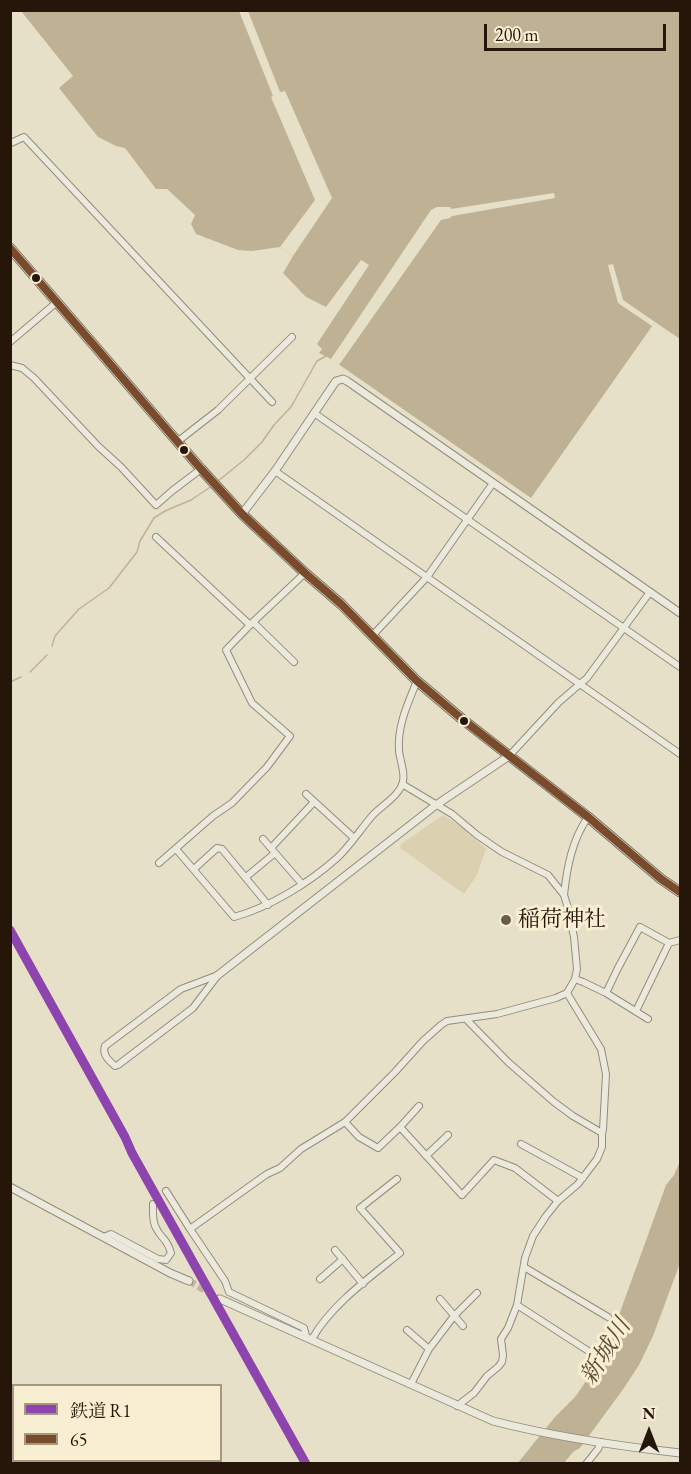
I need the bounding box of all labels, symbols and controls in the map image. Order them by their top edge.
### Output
scale bar [487,12,668,50]
text: 200 m [495,23,539,46]
unlabelled marker [30,272,42,284]
unlabelled marker [178,444,190,456]
unlabelled marker [458,715,470,727]
place label: 稲荷神社 [518,907,606,933]
marker: 稲荷神社 [499,913,513,927]
water label: 新城川 [575,1314,637,1390]
legend [12,1384,222,1462]
text: 鉄道 R1 [70,1399,131,1422]
north arrow [619,1402,679,1462]
text: N [643,1403,655,1424]
text: 65 [70,1428,87,1451]

